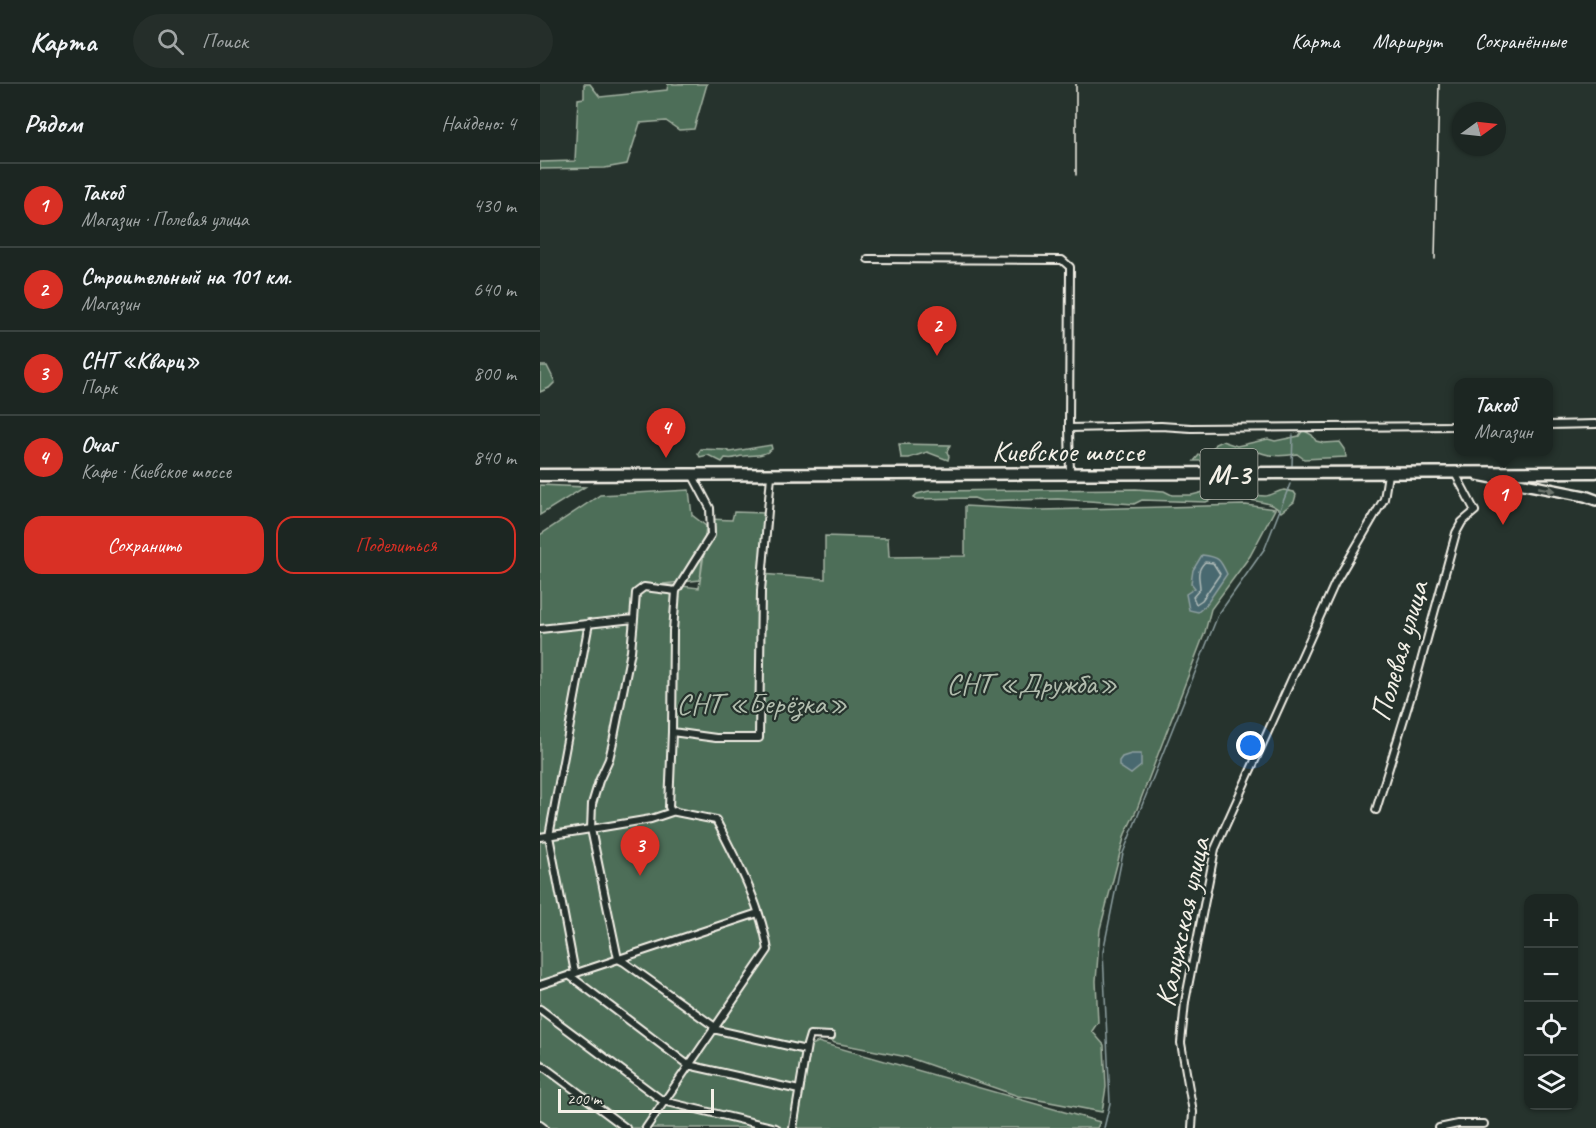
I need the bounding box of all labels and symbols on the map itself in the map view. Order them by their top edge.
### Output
north arrow [1452,102,1506,156]
pin: 2 [918,306,956,356]
pin: 4 [646,408,686,458]
street label: Киевское шоссе [992,432,1146,470]
road number: М-3 [1200,449,1258,499]
pin: 1 [1484,476,1522,525]
one-way arrow [1537,485,1556,494]
street label: Полевая улица [1361,575,1438,725]
park label: СНТ «Дружба» [946,664,1118,702]
park label: СНТ «Берёзка» [676,684,848,722]
your location [1236,731,1265,760]
pin: 3 [620,826,660,876]
street label: Калужская улица [1146,832,1219,1010]
scale bar [558,1086,714,1114]

